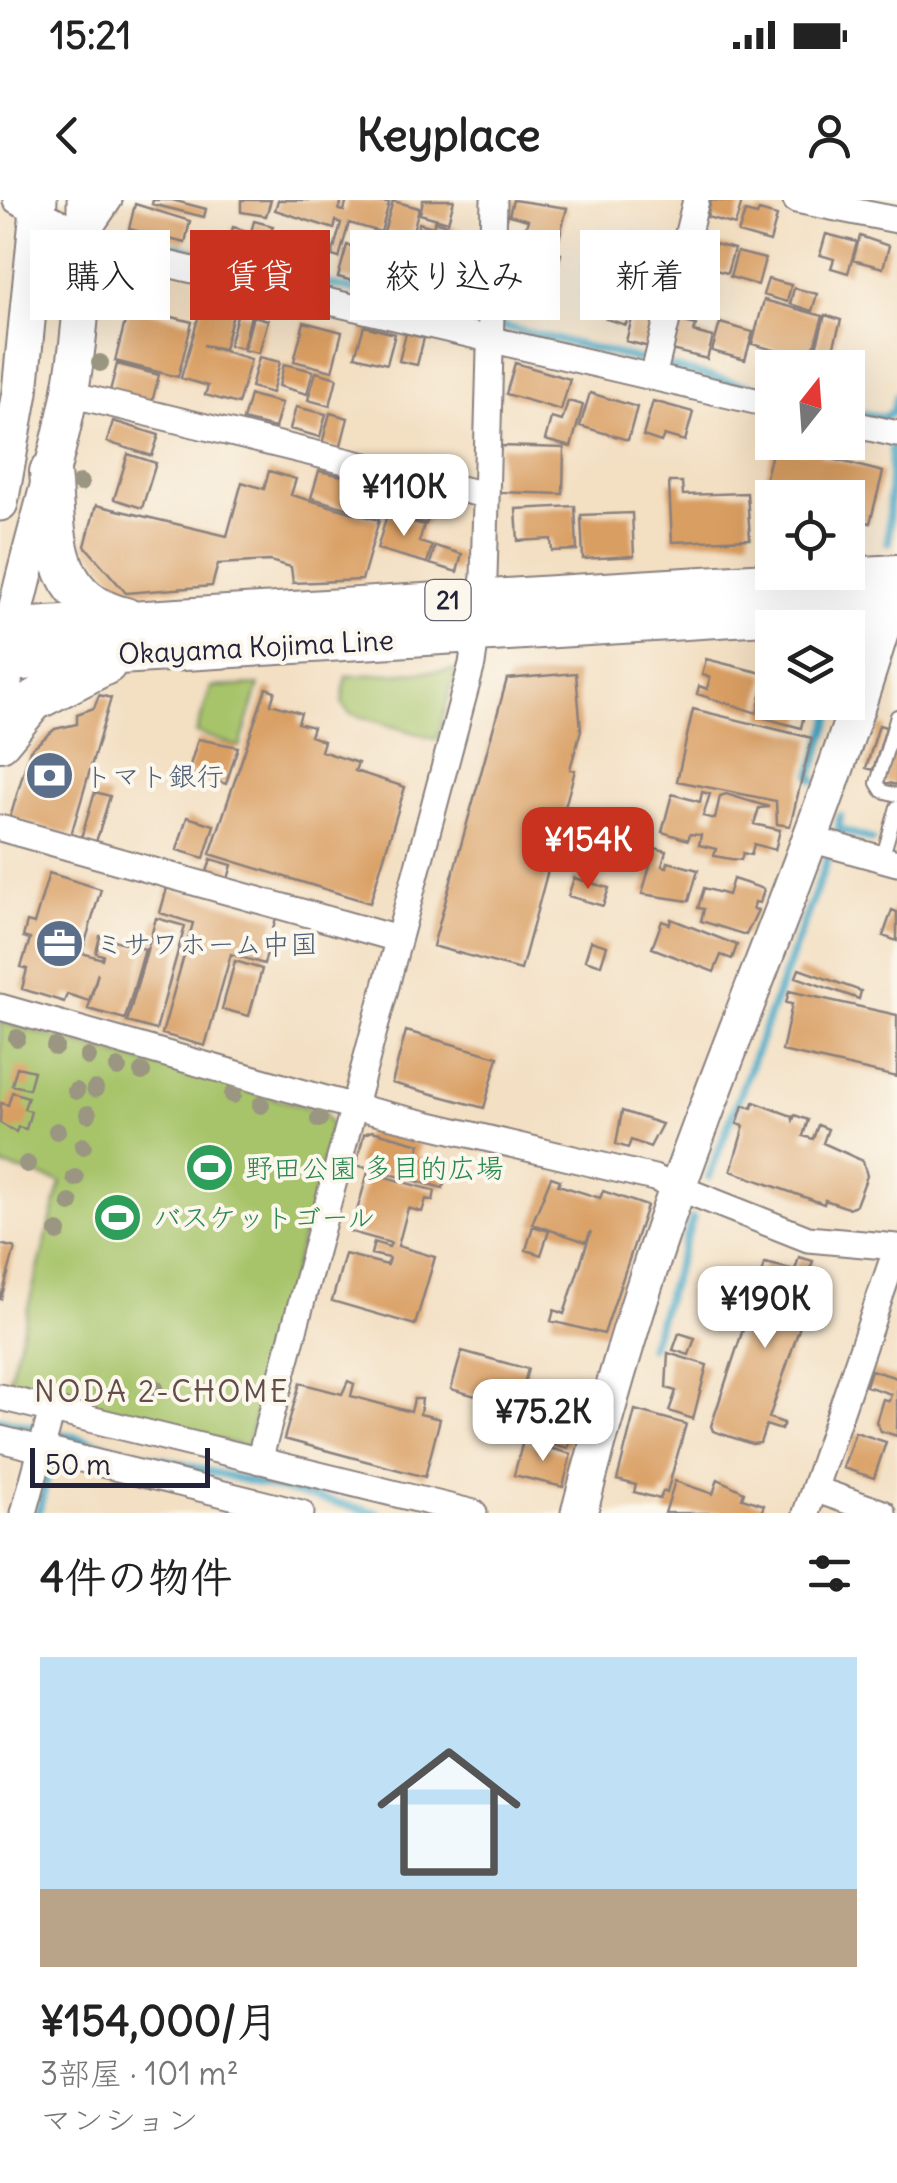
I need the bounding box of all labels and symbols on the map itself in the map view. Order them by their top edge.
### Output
north arrow [755,350,865,460]
pin: ¥110K [334,454,474,539]
road number: 21 [426,580,470,620]
street label: Okayama Kojima Line [117,622,395,672]
bank icon: トマト銀行 [23,750,75,802]
place label: トマト銀行 [84,758,224,794]
pin: ¥154K [518,807,658,892]
office icon: ミサワホーム中国 [34,918,86,970]
place label: ミサワホーム中国 [95,926,318,962]
sports icon: 野田公園 多目的広場 [184,1142,236,1194]
place label: 野田公園 多目的広場 [245,1150,504,1186]
sports icon: バスケットゴール [92,1191,144,1243]
place label: バスケットゴール [153,1199,375,1235]
pin: ¥190K [695,1266,835,1351]
district label: NODA 2-CHOME [34,1372,290,1410]
pin: ¥75.2K [462,1379,624,1464]
scale bar [30,1443,210,1488]

